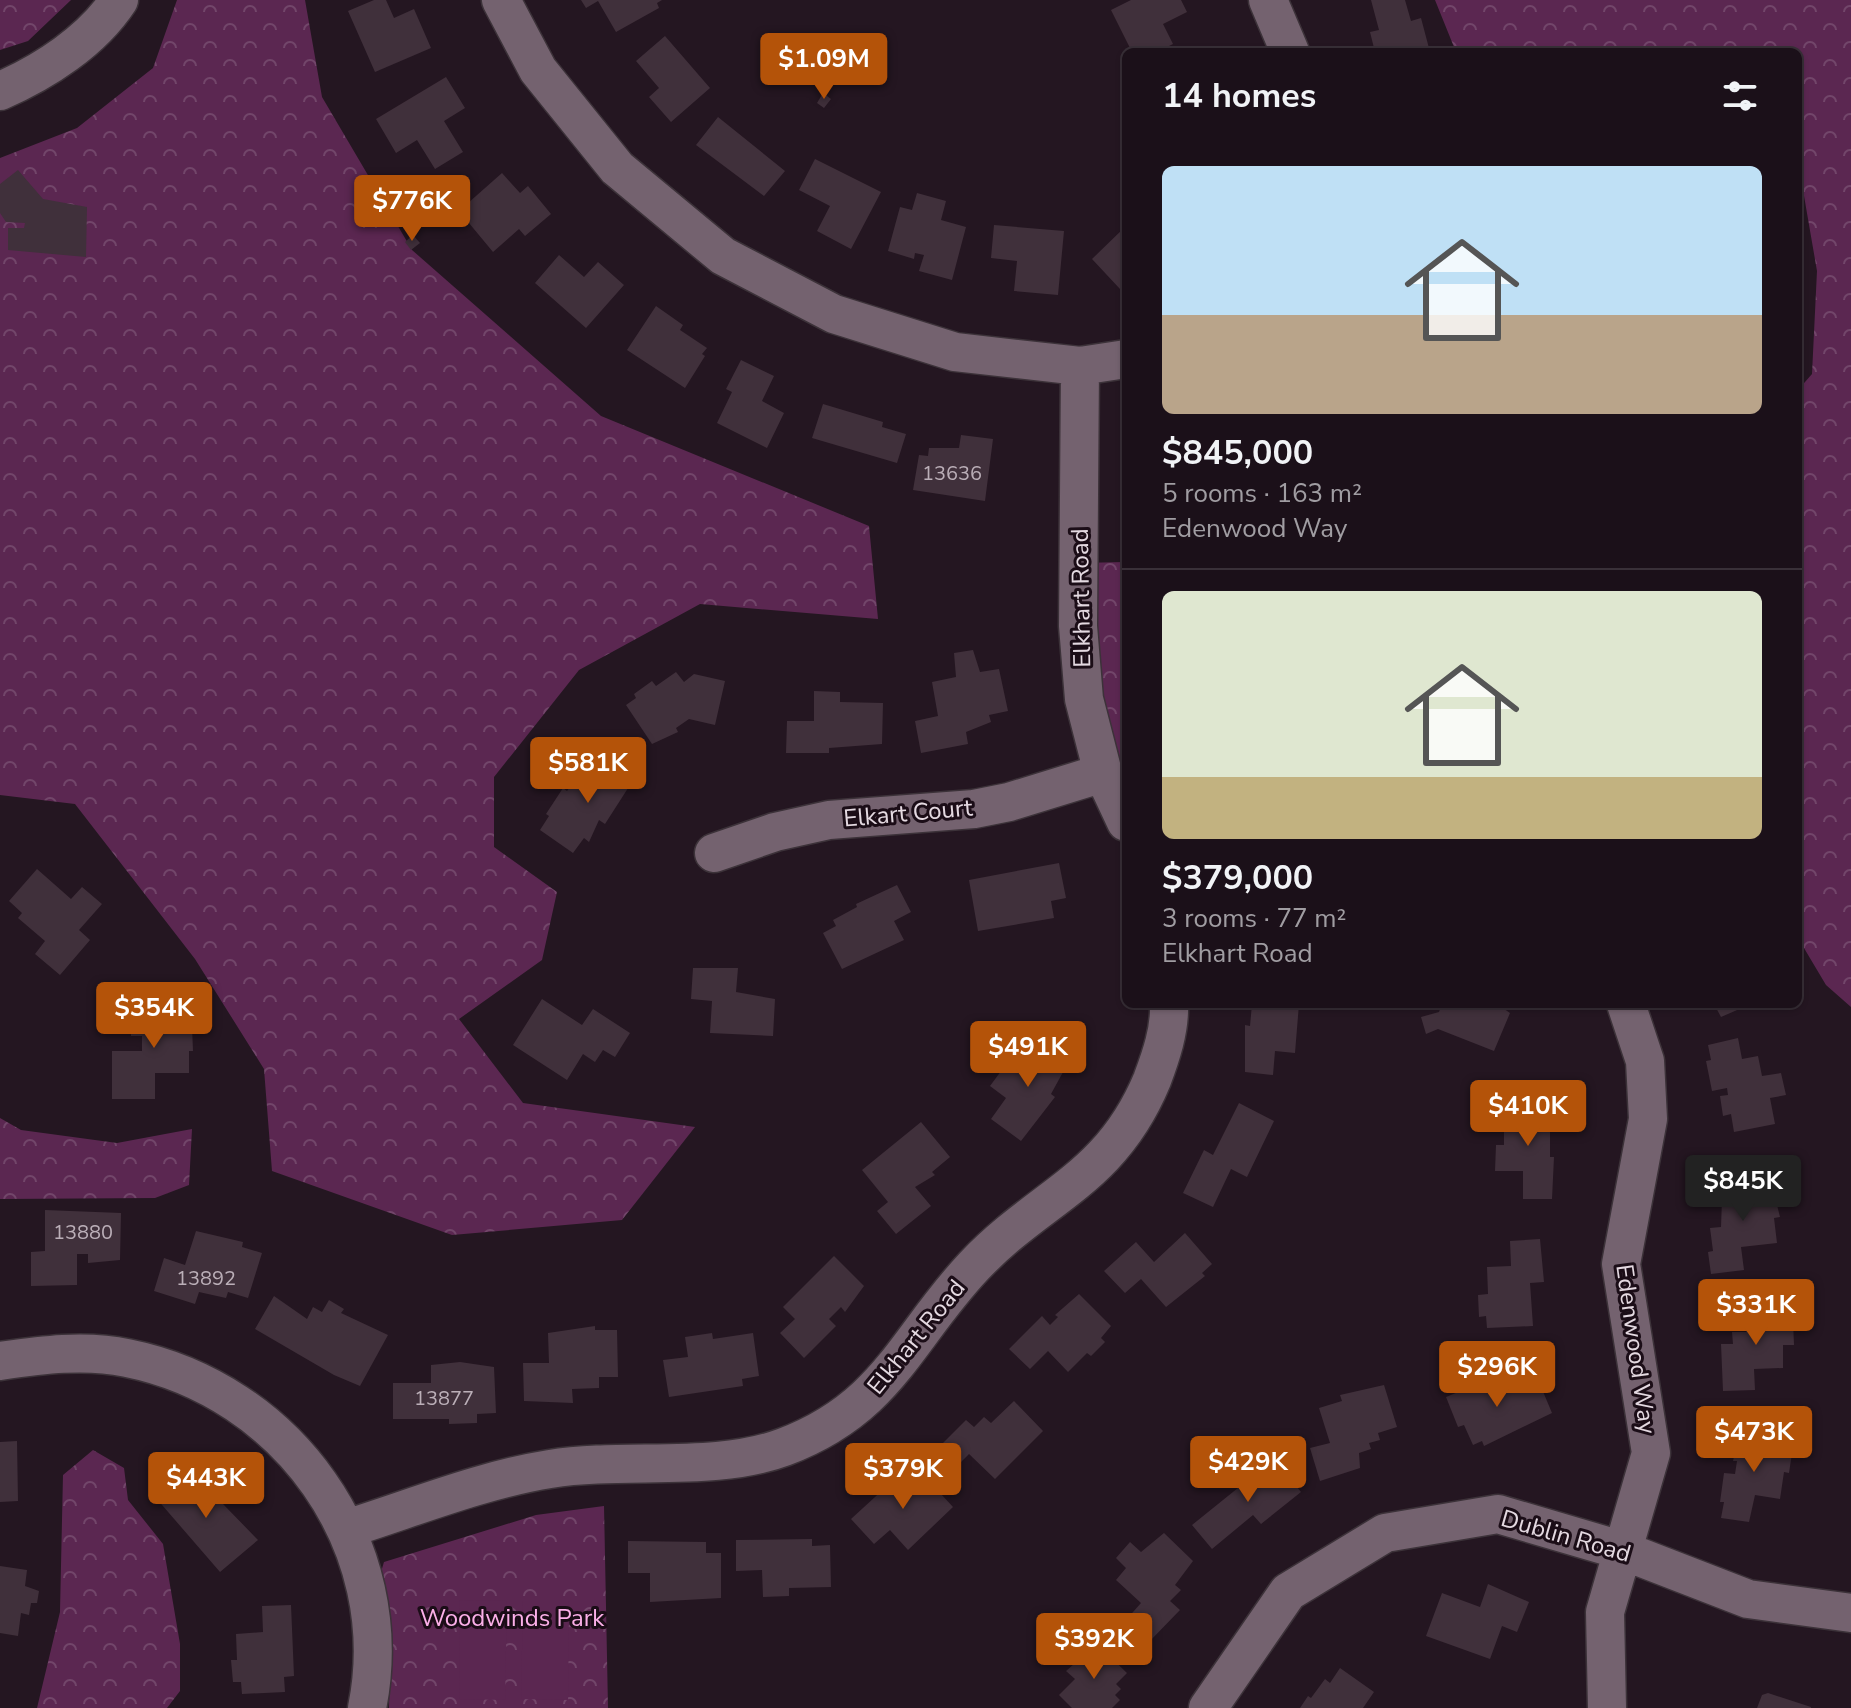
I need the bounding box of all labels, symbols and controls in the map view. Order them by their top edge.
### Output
pin: $1.09M [759,33,889,101]
text: $1.09M [778,41,870,76]
text: 14 homes [1162,73,1316,119]
icon: filters [1718,74,1762,118]
pin: $776K [356,175,468,243]
text: $776K [372,183,452,218]
icon: home [1390,218,1534,362]
text: $845,000 [1162,430,1313,476]
house number: 13636 [922,460,982,487]
text: 5 rooms · 163 m² [1162,476,1362,511]
text: Edenwood Way [1162,511,1347,546]
street label: Elkhart Road [1064,528,1098,668]
icon: home [1390,643,1534,787]
pin: $581K [532,737,644,805]
text: $581K [548,745,628,780]
street label: Elkart Court [842,791,974,835]
text: $379,000 [1162,855,1313,901]
text: 3 rooms · 77 m² [1162,901,1346,936]
text: Elkhart Road [1162,936,1313,971]
pin: $354K [98,982,210,1050]
text: $354K [114,990,194,1025]
pin: $491K [972,1021,1084,1089]
text: $491K [988,1029,1068,1064]
pin: $410K [1472,1080,1584,1148]
text: $410K [1488,1088,1568,1123]
pin: $845K [1687,1155,1799,1223]
text: $845K [1703,1163,1783,1198]
house number: 13880 [53,1219,113,1246]
street label: Edenwood Way [1608,1262,1664,1437]
house number: 13892 [176,1265,236,1292]
street label: Elkhart Road [860,1273,972,1401]
pin: $331K [1700,1279,1812,1347]
text: $331K [1716,1287,1796,1322]
pin: $296K [1441,1341,1553,1409]
text: $296K [1457,1349,1537,1384]
house number: 13877 [414,1385,474,1412]
pin: $473K [1698,1406,1810,1474]
text: $473K [1714,1414,1794,1449]
pin: $429K [1192,1436,1304,1504]
pin: $379K [847,1443,959,1511]
text: $429K [1208,1444,1288,1479]
text: $379K [863,1451,943,1486]
pin: $443K [150,1452,262,1520]
text: $443K [166,1460,246,1495]
street label: Dublin Road [1497,1502,1635,1570]
park label: Woodwinds Park [420,1602,605,1634]
pin: $392K [1038,1613,1150,1681]
text: $392K [1054,1621,1134,1656]

